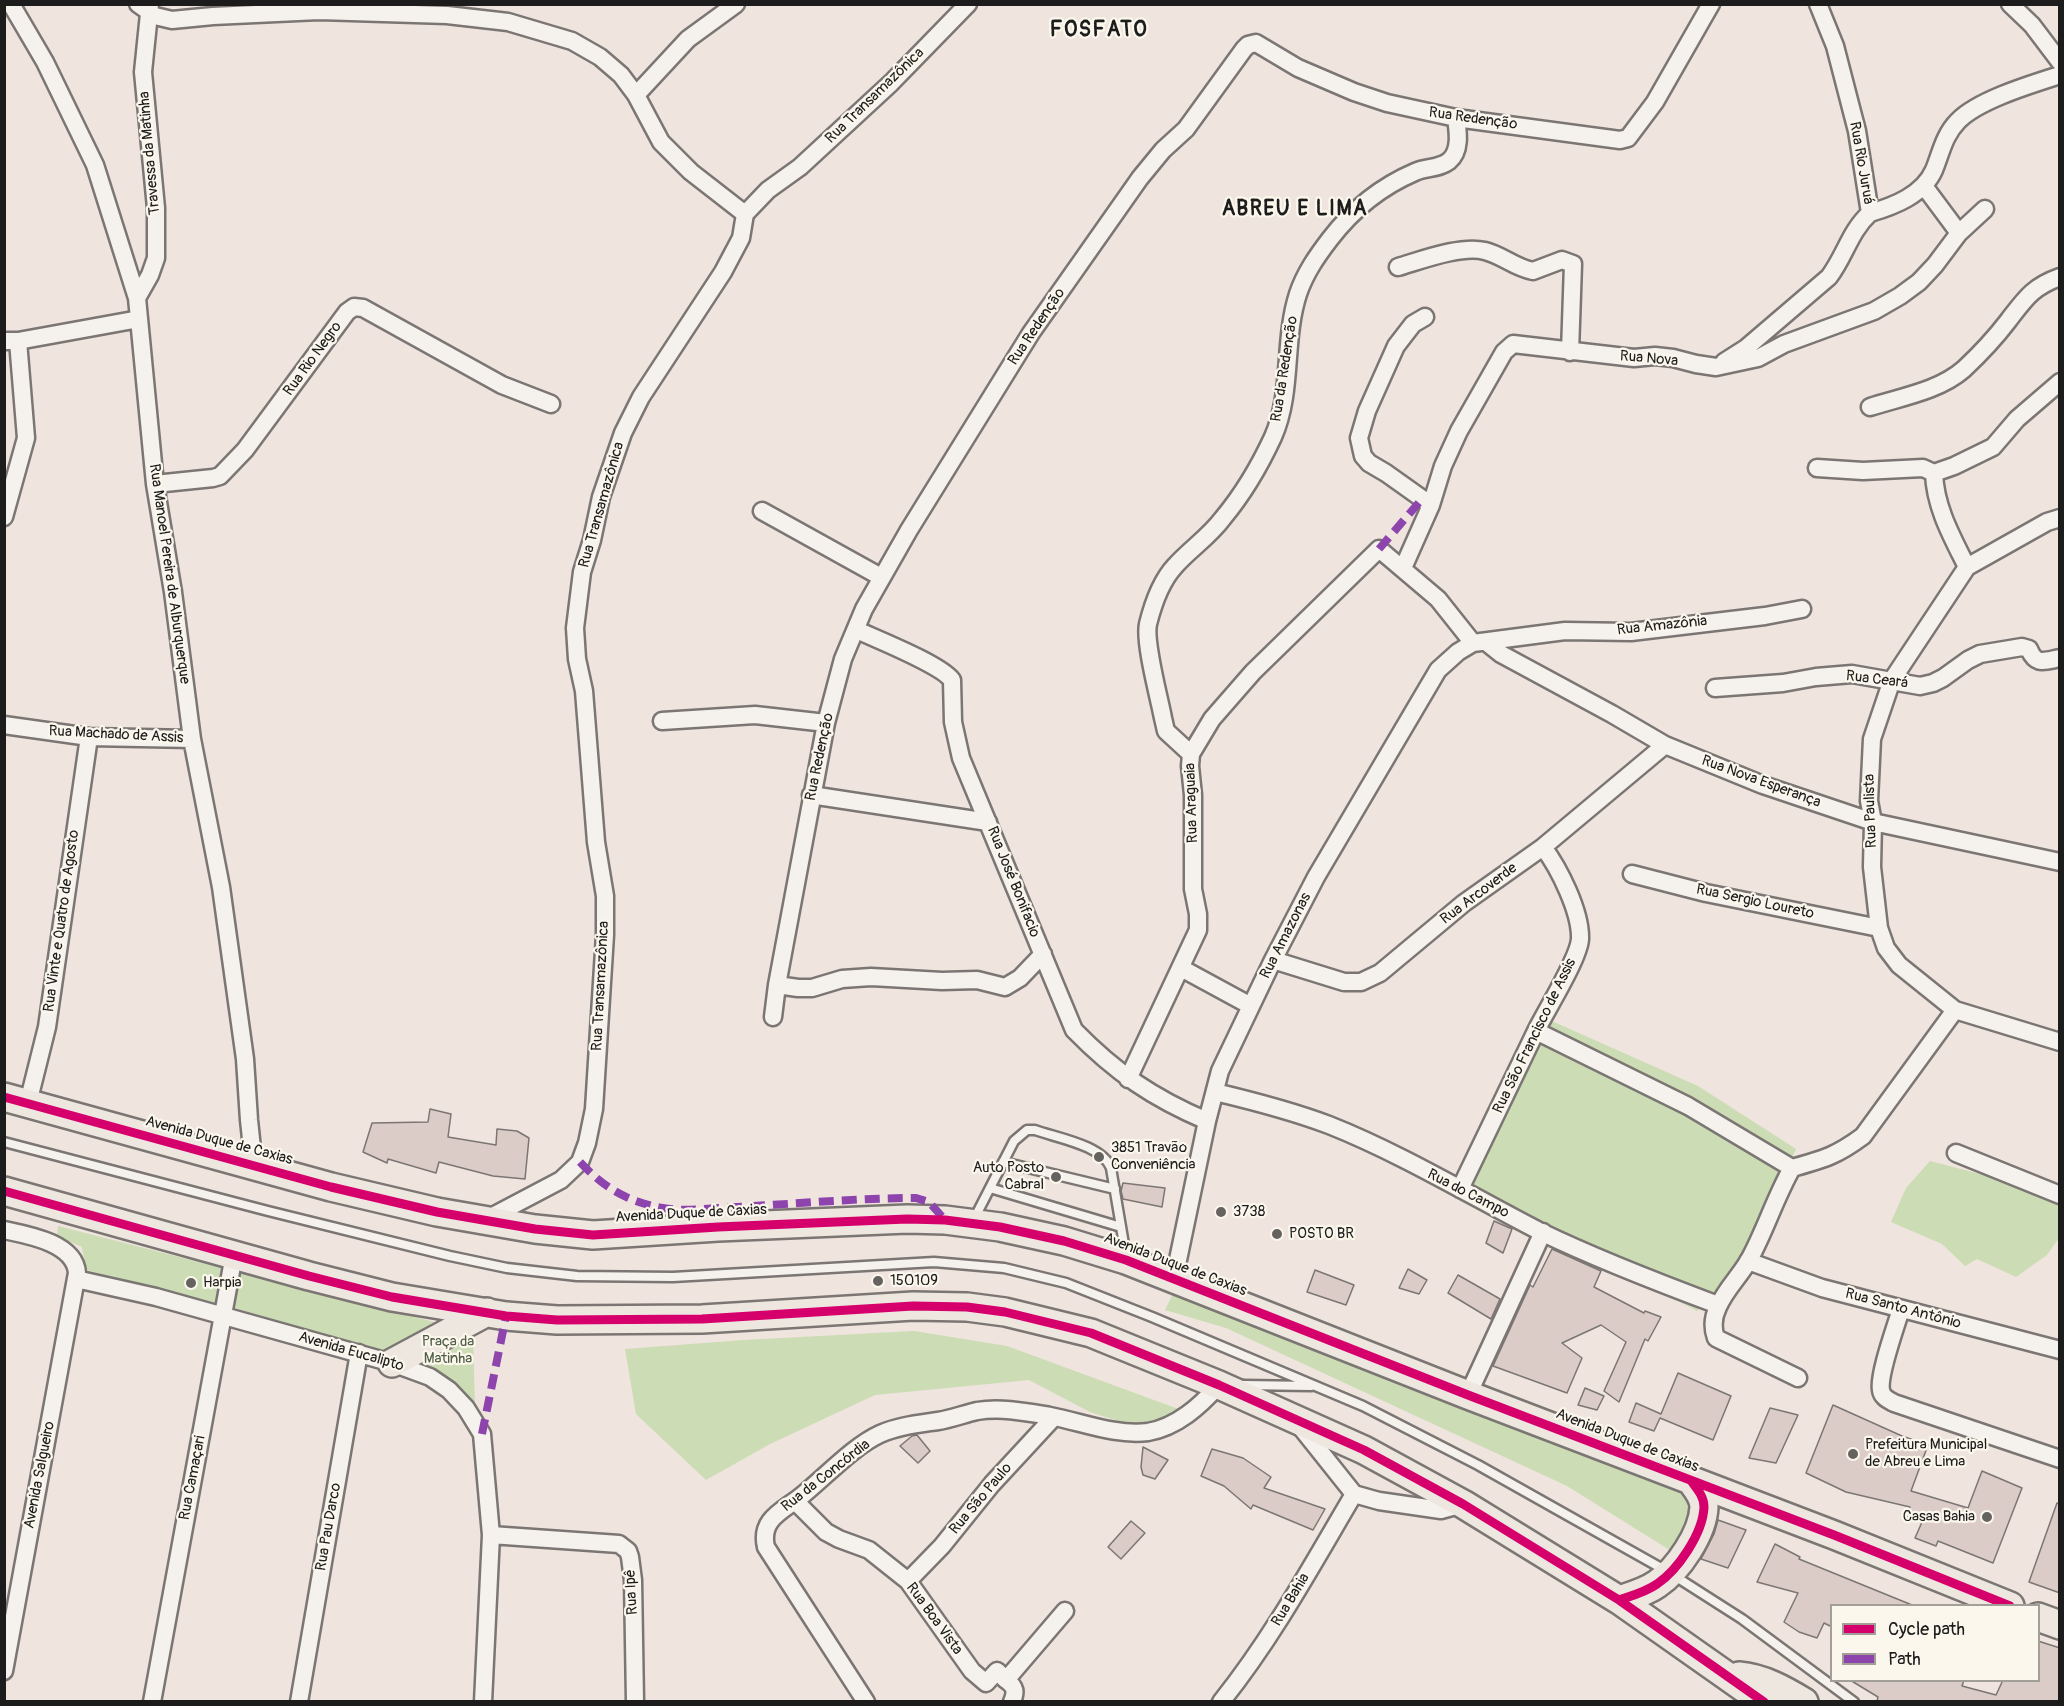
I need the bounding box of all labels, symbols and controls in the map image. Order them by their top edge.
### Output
district label: FOSFATO [1050,18,1148,44]
street label: Rua Transamazônica [822,44,928,148]
street label: Travessa da Matinha [136,90,164,216]
street label: Rua Redenção [1428,104,1518,134]
street label: Rua Rio Juruá [1845,120,1877,206]
district label: ABREU E LIMA [1222,197,1368,223]
street label: Rua Redenção [1005,285,1069,369]
street label: Rua da Redenção [1268,315,1302,423]
street label: Rua Rio Negro [280,318,346,400]
street label: Rua Nova [1619,347,1679,371]
street label: Rua Transamazônica [575,440,629,570]
street label: Rua Manoel Pereira de Alburquerque [145,463,193,685]
street label: Rua Amazônia [1616,612,1708,640]
street label: Rua Ceará [1845,667,1909,693]
street label: Rua Redenção [802,712,838,802]
street label: Rua Machado de Assis [48,722,184,748]
street label: Rua Nova Esperança [1699,752,1823,812]
street label: Rua Araguaia [1182,763,1202,843]
street label: Rua Paulista [1861,774,1881,848]
street label: Rua José Bonifacio [983,824,1043,940]
street label: Rua Vinte e Quatro de Agosto [40,829,84,1013]
street label: Rua Arcoverde [1437,859,1521,929]
street label: Rua Sergio Loureto [1694,881,1816,923]
street label: Rua Amazonas [1257,890,1315,982]
street label: Rua Transamazônica [589,921,613,1051]
street label: Rua São Francisco de Assis [1490,956,1580,1116]
street label: Avenida Duque de Caxias [143,1113,295,1169]
place label: 3851 Travão Conveniência [1111,1139,1195,1174]
marker: 3851 Travão Conveniência [1092,1150,1106,1164]
place label: Auto Posto Cabral [973,1159,1044,1194]
street label: Rua do Campo [1424,1166,1512,1222]
marker: Auto Posto Cabral [1049,1170,1063,1184]
street label: Avenida Duque de Caxias [615,1201,767,1227]
place label: 3738 [1233,1203,1265,1221]
marker: 3738 [1214,1205,1228,1219]
place label: POSTO BR [1289,1225,1354,1243]
marker: POSTO BR [1270,1227,1284,1241]
street label: Avenida Duque de Caxias [1101,1229,1249,1301]
place label: 150109 [890,1272,938,1290]
place label: Harpia [203,1274,242,1292]
marker: 150109 [871,1274,885,1288]
marker: Harpia [184,1276,198,1290]
street label: Rua Santo Antônio [1843,1285,1963,1333]
street label: Avenida Eucalipto [296,1328,406,1376]
park label: Praça da Matinha [422,1333,474,1368]
street label: Avenida Duque de Caxias [1553,1405,1701,1477]
street label: Avenida Salgueiro [21,1420,59,1530]
street label: Rua Camaçari [176,1434,210,1522]
street label: Rua da Concórdia [778,1436,874,1516]
place label: Prefeitura Municipal de Abreu e Lima [1865,1436,1987,1471]
marker: Prefeitura Municipal de Abreu e Lima [1846,1447,1860,1461]
street label: Rua São Paulo [946,1460,1016,1538]
street label: Rua Pau Darco [312,1482,346,1572]
place label: Casas Bahia [1903,1508,1975,1526]
marker: Casas Bahia [1980,1510,1994,1524]
street label: Rua Ipê [622,1569,642,1615]
street label: Rua Bahia [1268,1570,1314,1630]
street label: Rua Boa Vista [902,1579,966,1659]
legend [1830,1604,2040,1682]
text: Cycle path [1888,1618,1965,1641]
text: Path [1888,1648,1921,1671]

